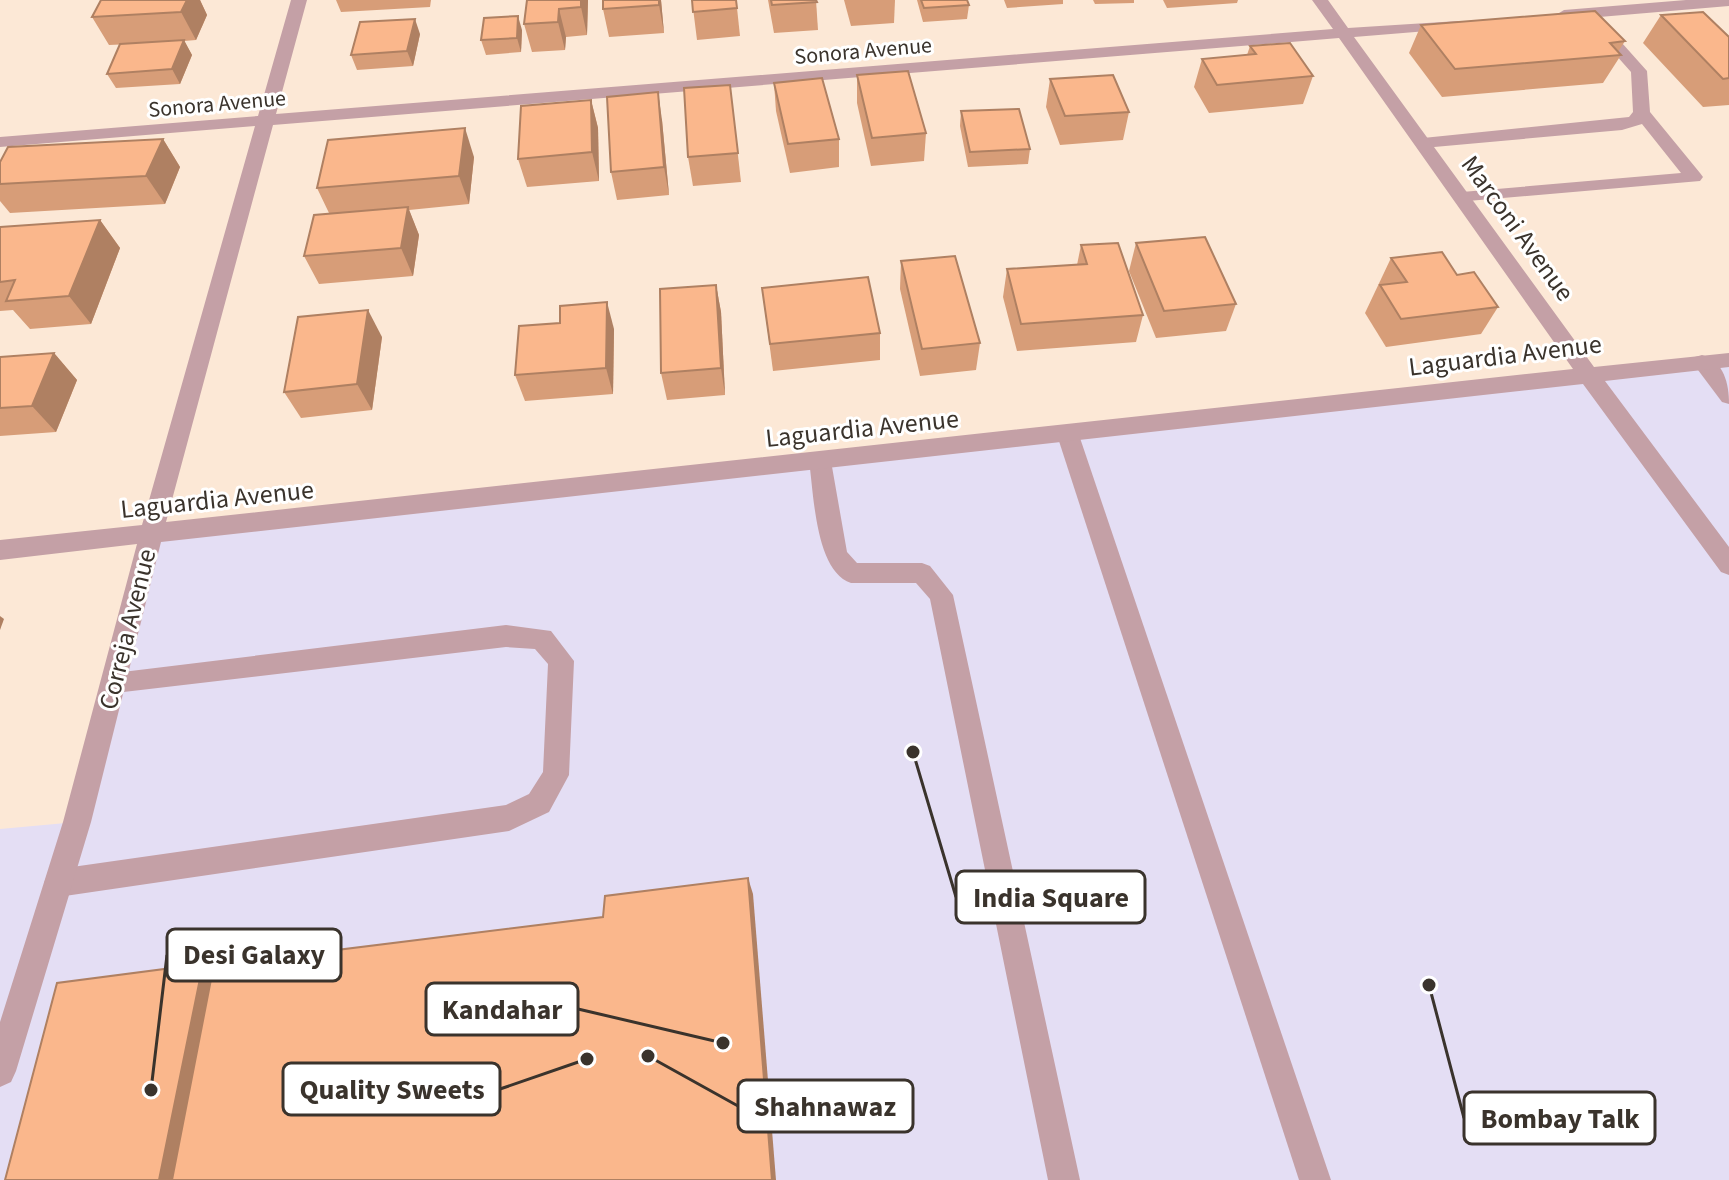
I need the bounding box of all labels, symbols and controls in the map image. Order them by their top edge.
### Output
street label: Sonora Avenue [793,29,933,73]
street label: Sonora Avenue [147,82,287,126]
street label: Marconi Avenue [1452,148,1583,309]
street label: Laguardia Avenue [1406,325,1604,386]
street label: Laguardia Avenue [764,400,961,457]
street label: Laguardia Avenue [119,471,316,528]
street label: Correja Avenue [90,545,165,713]
callout: India Square [956,871,1145,923]
text: India Square [973,878,1129,918]
callout: Desi Galaxy [167,929,341,981]
text: Desi Galaxy [183,935,325,975]
callout: Kandahar [426,983,578,1035]
text: Kandahar [442,990,563,1030]
callout: Quality Sweets [283,1063,500,1115]
text: Quality Sweets [299,1070,485,1110]
callout: Shahnawaz [738,1080,913,1132]
text: Shahnawaz [754,1087,896,1127]
callout: Bombay Talk [1464,1092,1655,1144]
text: Bombay Talk [1480,1099,1640,1139]

